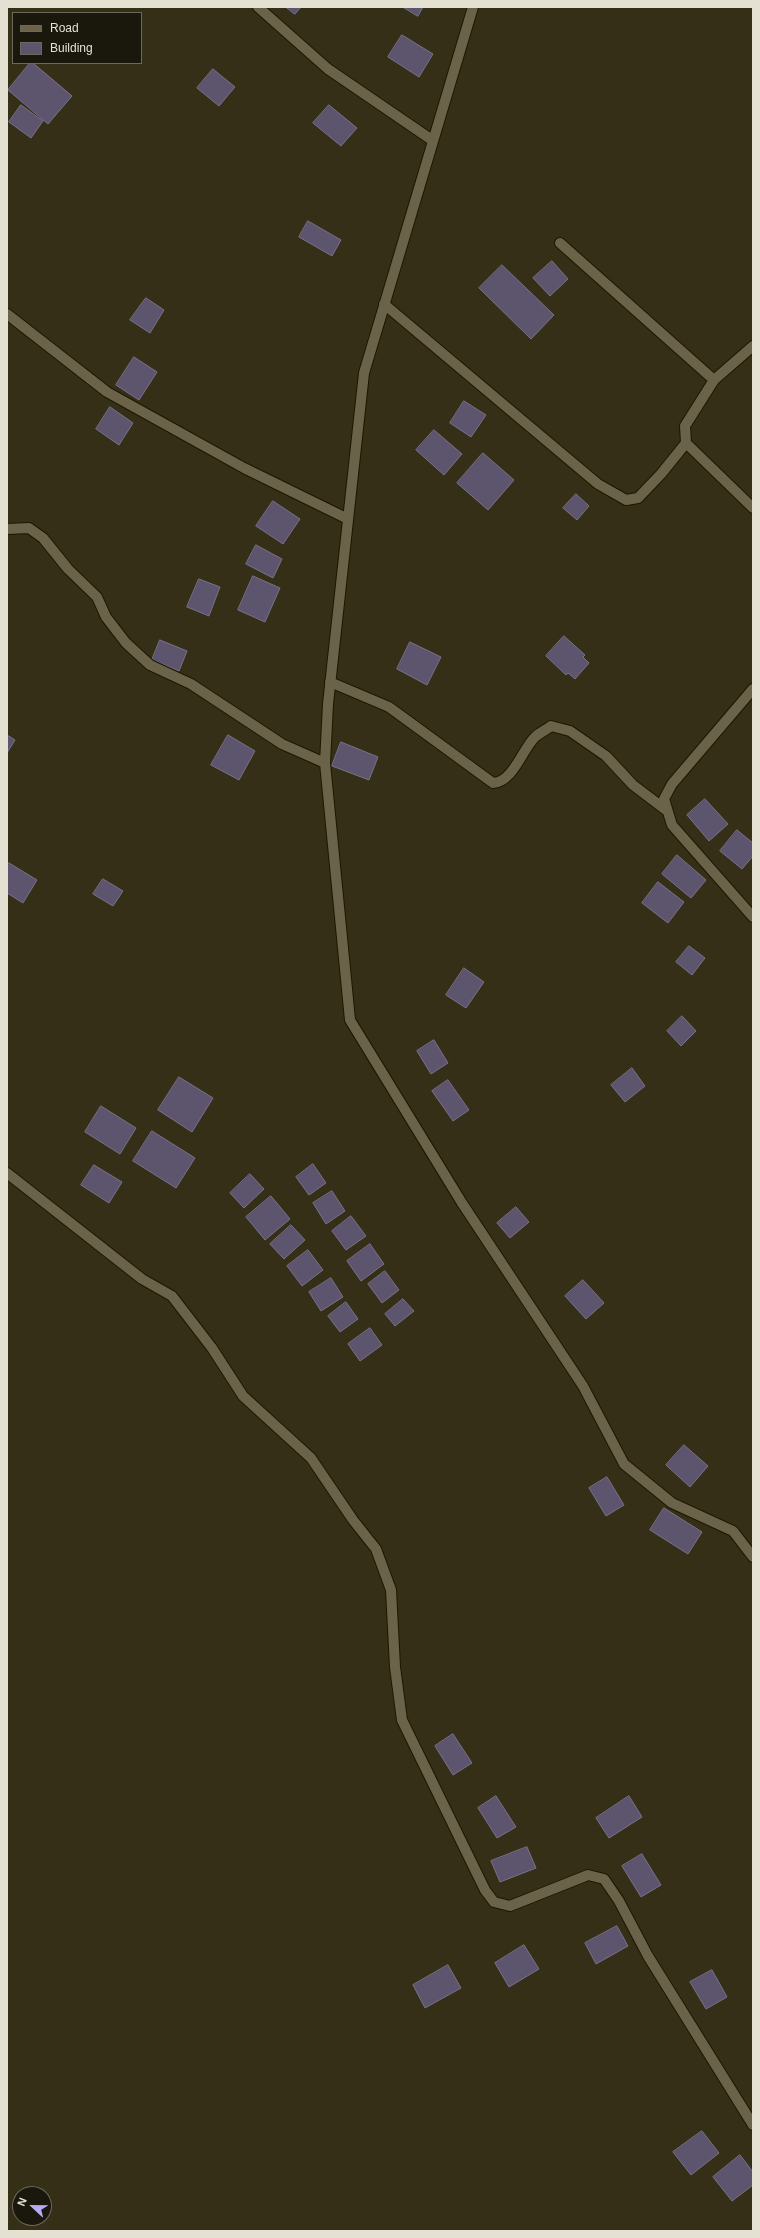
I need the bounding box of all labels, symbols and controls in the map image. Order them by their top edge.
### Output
legend [12,12,142,64]
text: Road [50,21,79,35]
text: Building [50,41,93,55]
north arrow [12,2186,52,2226]
text: N [15,2196,29,2208]

